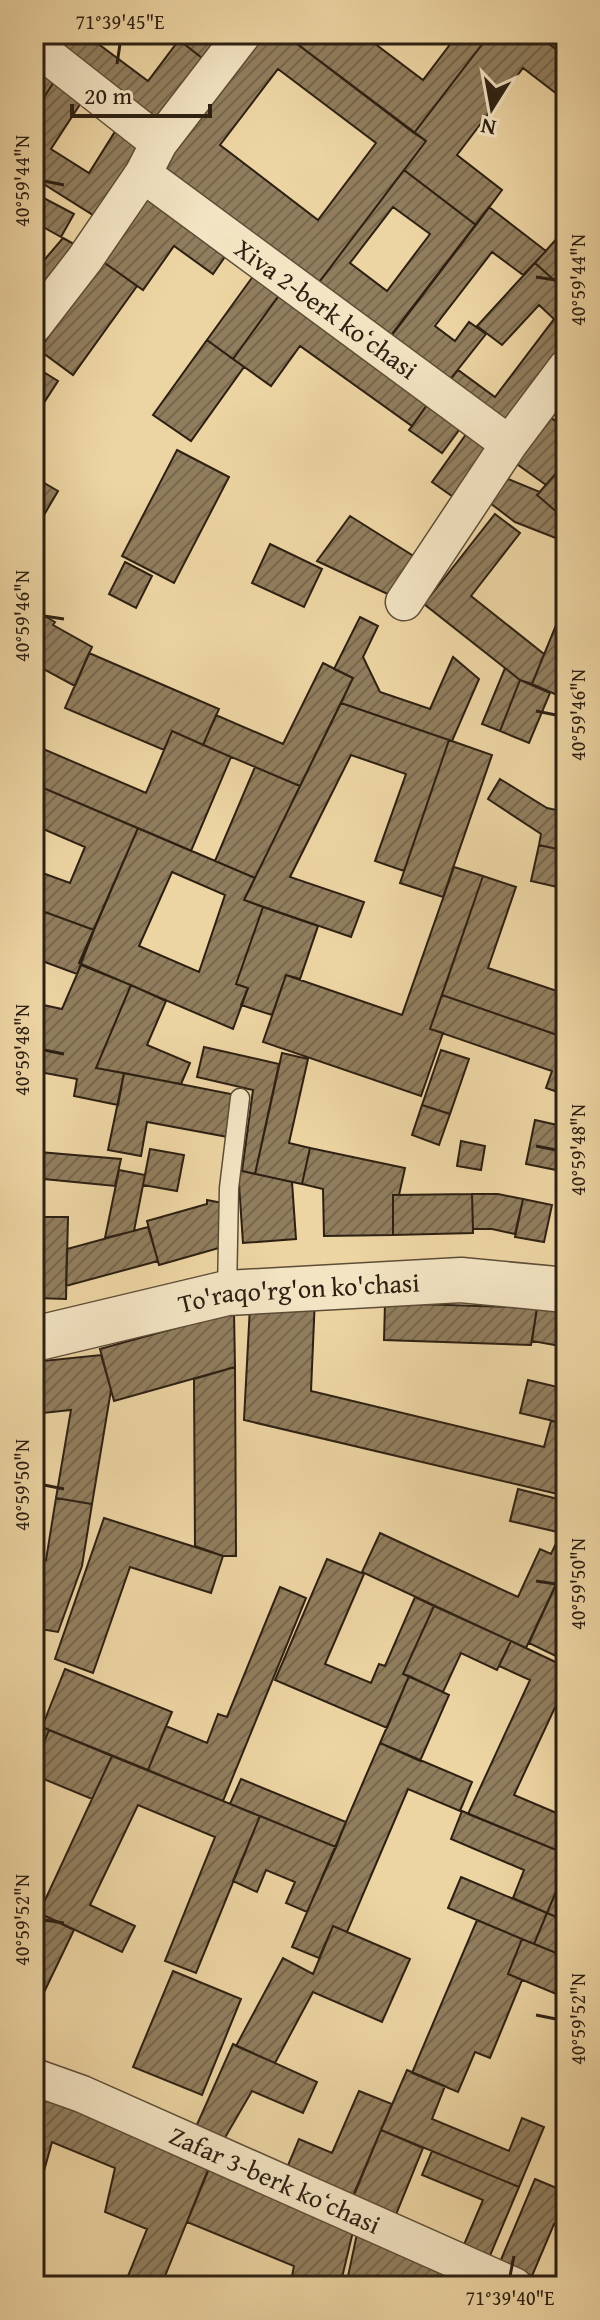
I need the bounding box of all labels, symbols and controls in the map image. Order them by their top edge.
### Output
text: 71°39'45"E [76,7,164,36]
scale bar [72,68,210,118]
north arrow [452,68,532,148]
text: 20 m [84,78,132,113]
text: N [478,110,498,145]
text: 40°59'44"N [7,135,36,227]
street label: Xiva 2-berk koʻchasi [227,229,426,388]
text: 40°59'44"N [563,234,592,326]
text: 40°59'46"N [7,570,36,662]
text: 40°59'46"N [563,669,592,761]
text: 40°59'48"N [7,1004,36,1096]
text: 40°59'48"N [563,1104,592,1196]
street label: To'raqo'rg'on ko'chasi [174,1262,421,1323]
text: 40°59'50"N [7,1439,36,1531]
text: 40°59'50"N [563,1538,592,1630]
text: 40°59'52"N [7,1874,36,1966]
text: 40°59'52"N [563,1973,592,2065]
street label: Zafar 3-berk koʻchasi [163,2116,387,2244]
text: 71°39'40"E [466,2283,554,2312]

